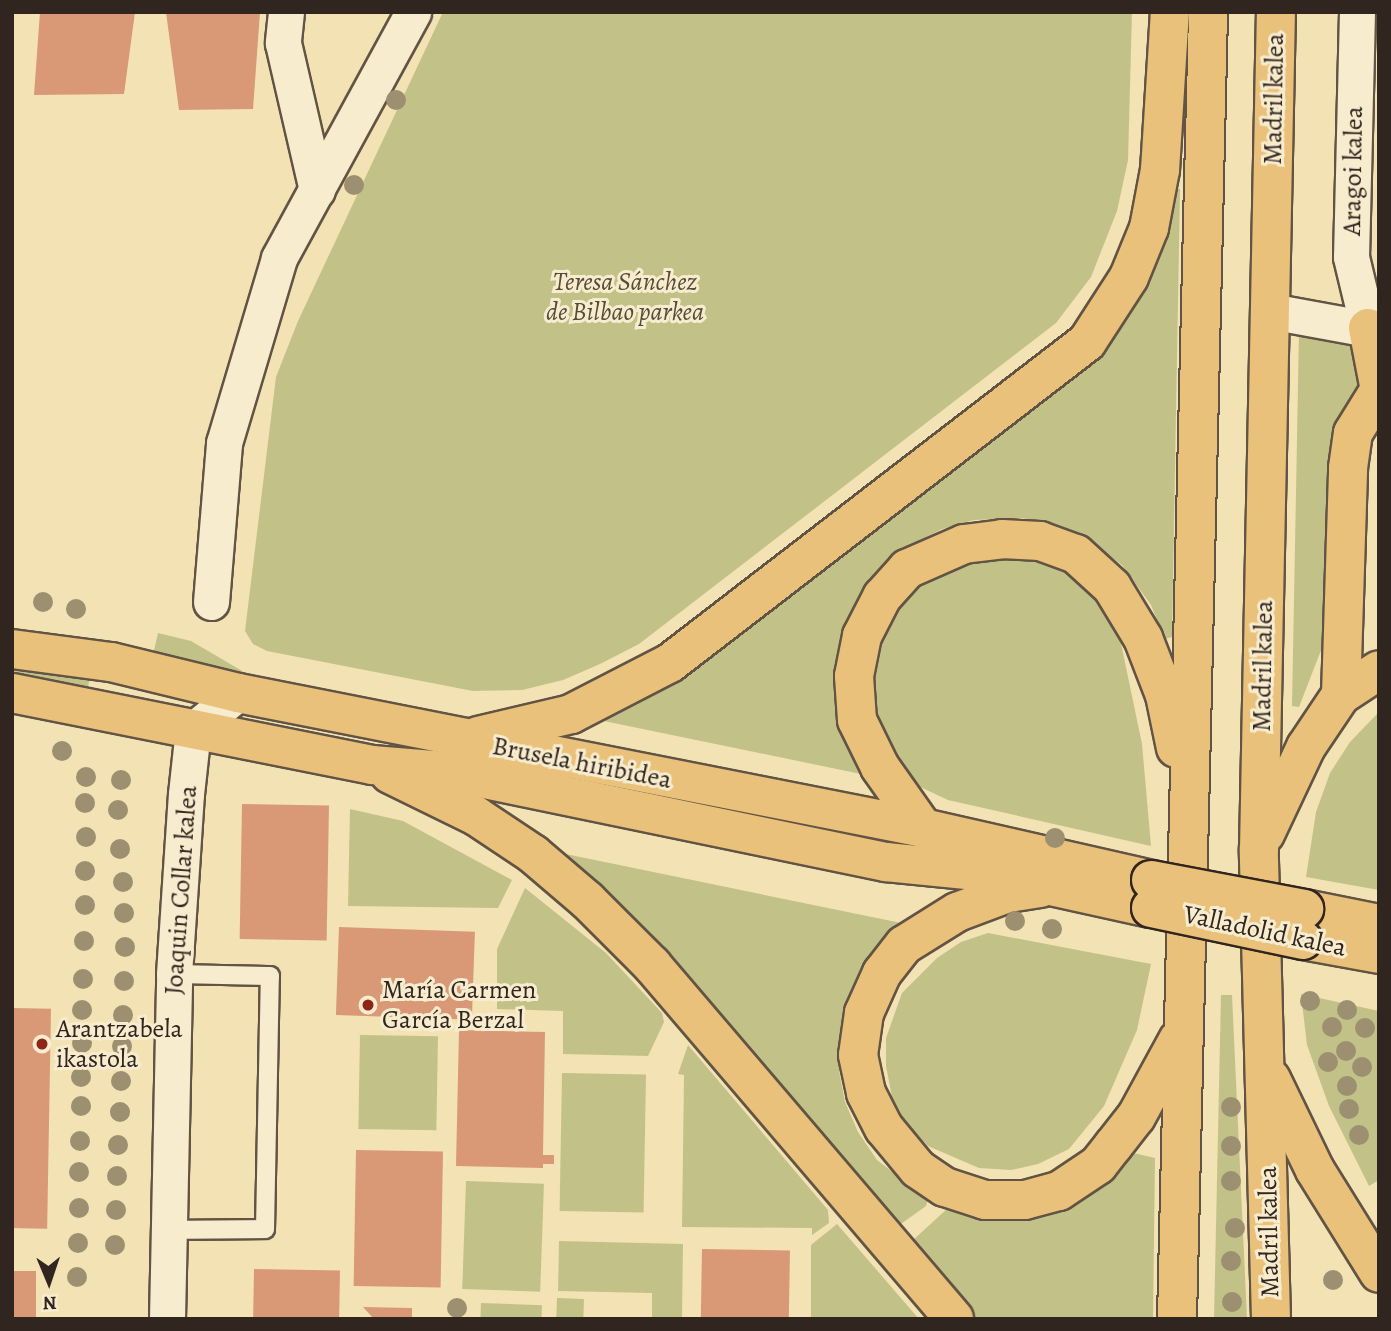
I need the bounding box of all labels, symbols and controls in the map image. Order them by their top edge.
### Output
street label: Madril kalea [1257,33,1291,165]
street label: Aragoi kalea [1336,106,1370,236]
park label: Teresa Sánchez de Bilbao parkea [546,266,704,328]
street label: Madril kalea [1246,600,1280,732]
street label: Brusela hiribidea [490,730,674,796]
street label: Joaquin Collar kalea [158,784,204,996]
street label: Valladolid kalea [1181,899,1349,963]
place label: María Carmen García Berzal [382,974,536,1036]
marker: María Carmen García Berzal [360,997,376,1013]
place label: Arantzabela ikastola [56,1013,183,1074]
marker: Arantzabela ikastola [34,1036,50,1052]
street label: Madril kalea [1252,1166,1286,1298]
north arrow [14,1247,84,1317]
text: N [42,1290,57,1316]

